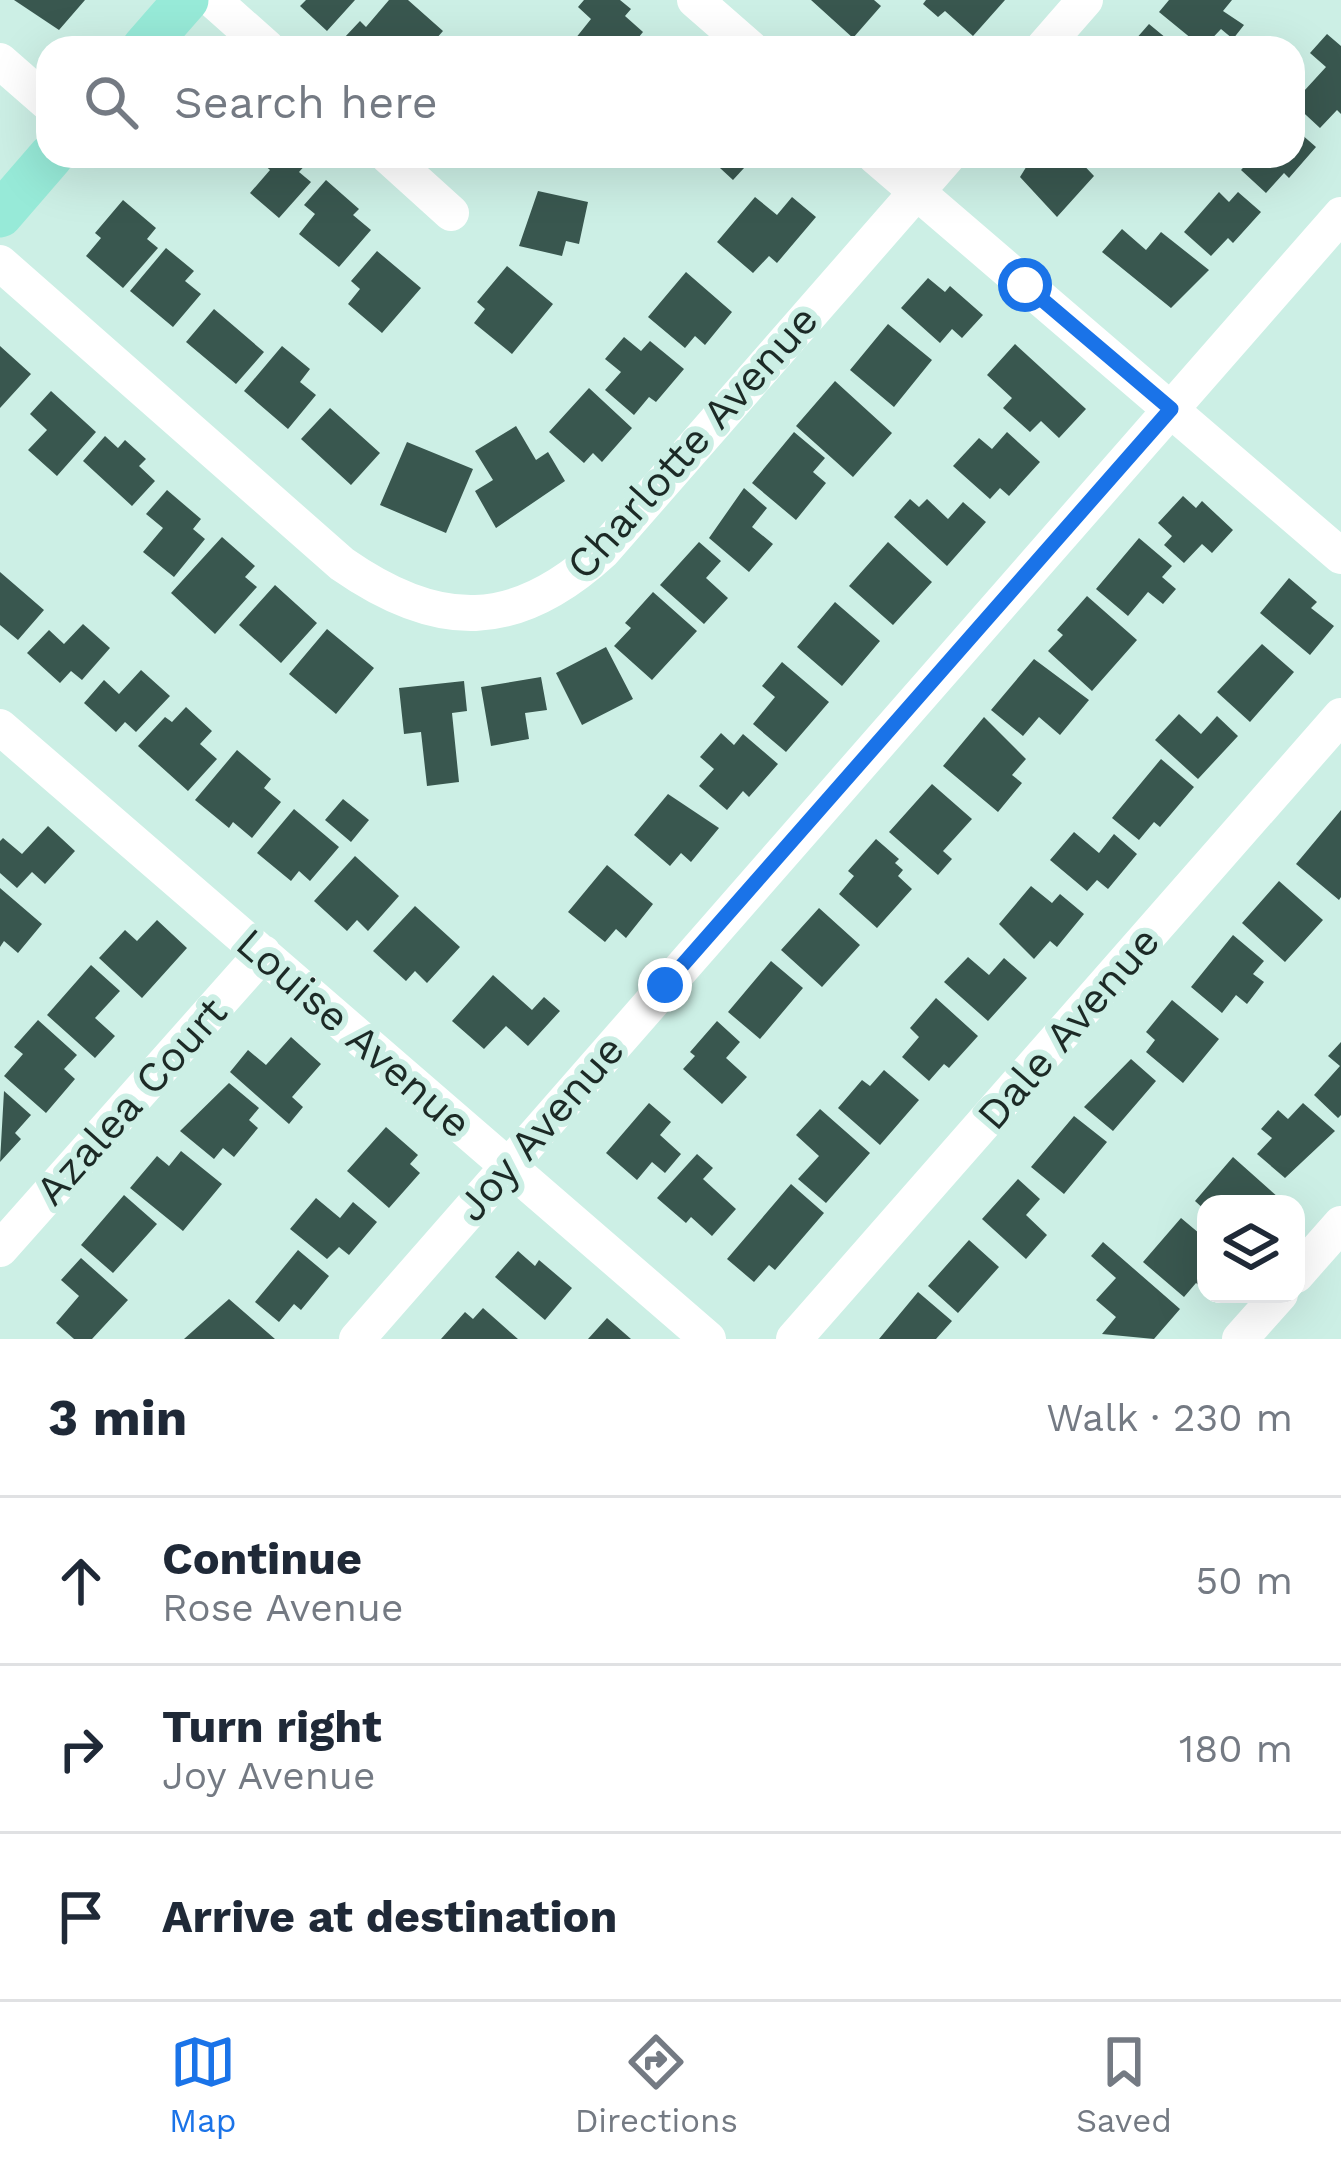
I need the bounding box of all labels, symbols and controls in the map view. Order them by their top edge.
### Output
search box [36,36,1305,168]
icon: search [78,69,144,135]
text: Search here [174,76,438,129]
route start [998,258,1052,312]
street label: Charlotte Avenue [556,295,828,589]
street label: Dale Avenue [967,917,1169,1139]
street label: Louise Avenue [227,918,481,1148]
route end [638,958,692,1012]
street label: Azalea Court [25,987,237,1215]
street label: Joy Avenue [446,1025,634,1231]
map controls [1197,1195,1305,1303]
button: layers [1197,1195,1305,1303]
text: 3 min [48,1388,187,1447]
text: Walk · 230 m [1046,1395,1293,1440]
text: Continue [162,1532,362,1585]
icon: ahead [48,1548,114,1614]
text: 50 m [1196,1558,1293,1603]
text: Rose Avenue [162,1585,403,1630]
text: Turn right [162,1700,382,1753]
icon: right [48,1716,114,1782]
text: 180 m [1179,1726,1293,1771]
text: Joy Avenue [162,1753,375,1798]
icon: arrive [48,1884,114,1950]
text: Arrive at destination [162,1890,617,1943]
tab: Map [169,2029,236,2140]
tab: Directions [575,2029,738,2140]
tab: Saved [1076,2029,1172,2140]

